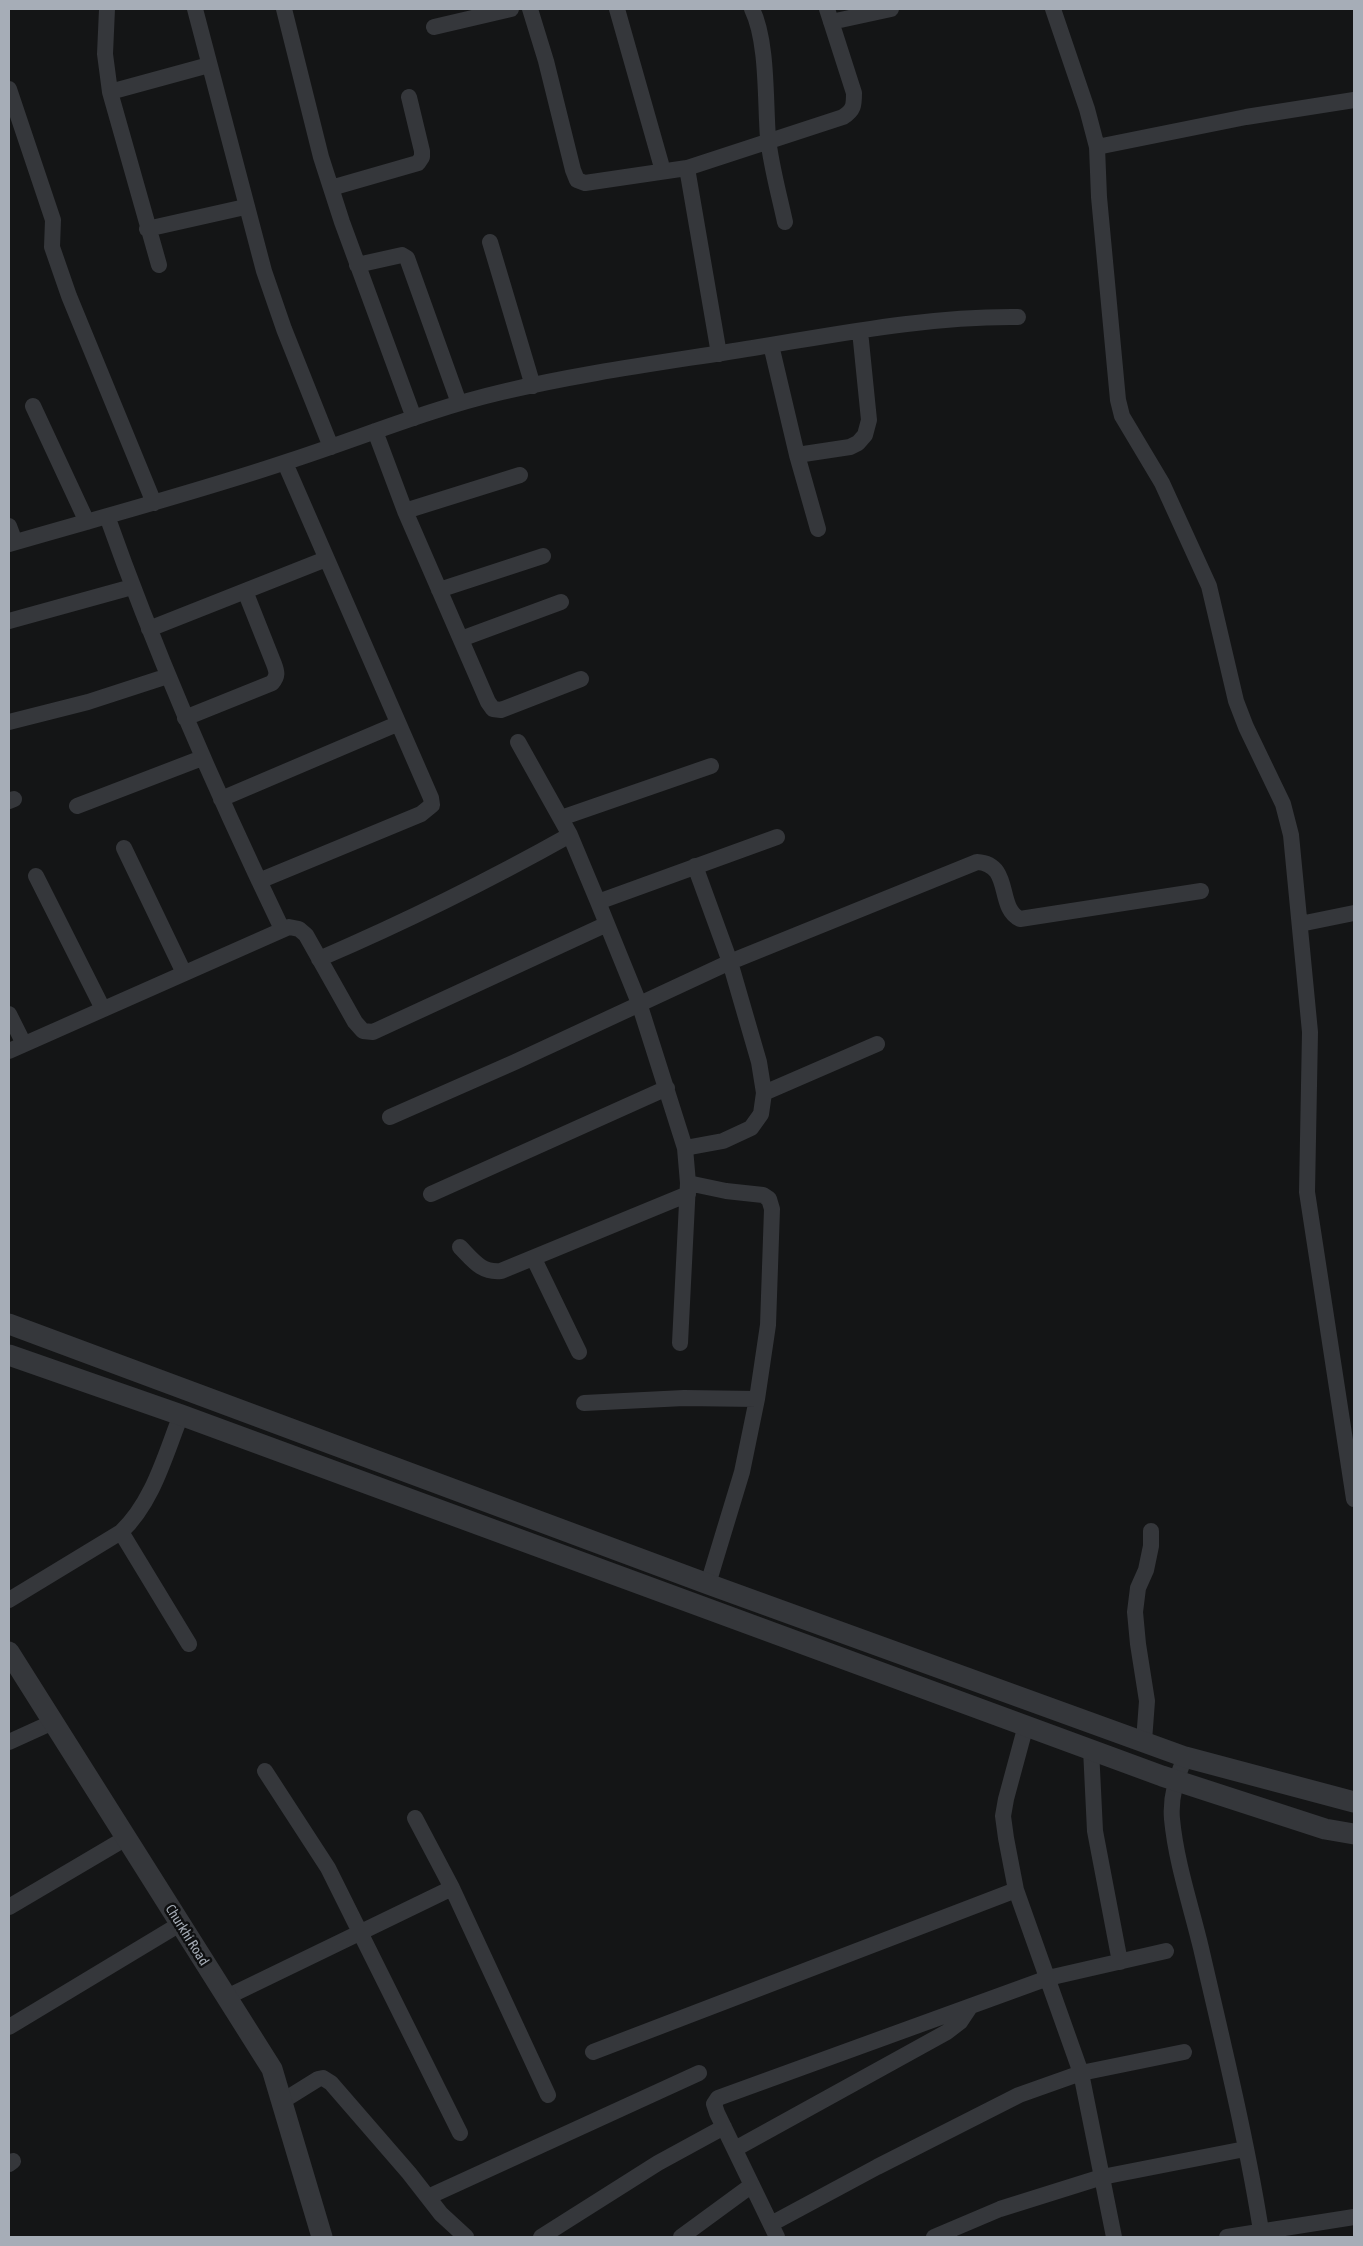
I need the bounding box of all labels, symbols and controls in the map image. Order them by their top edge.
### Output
street label: Churkhi Road [162,1901,212,1969]

